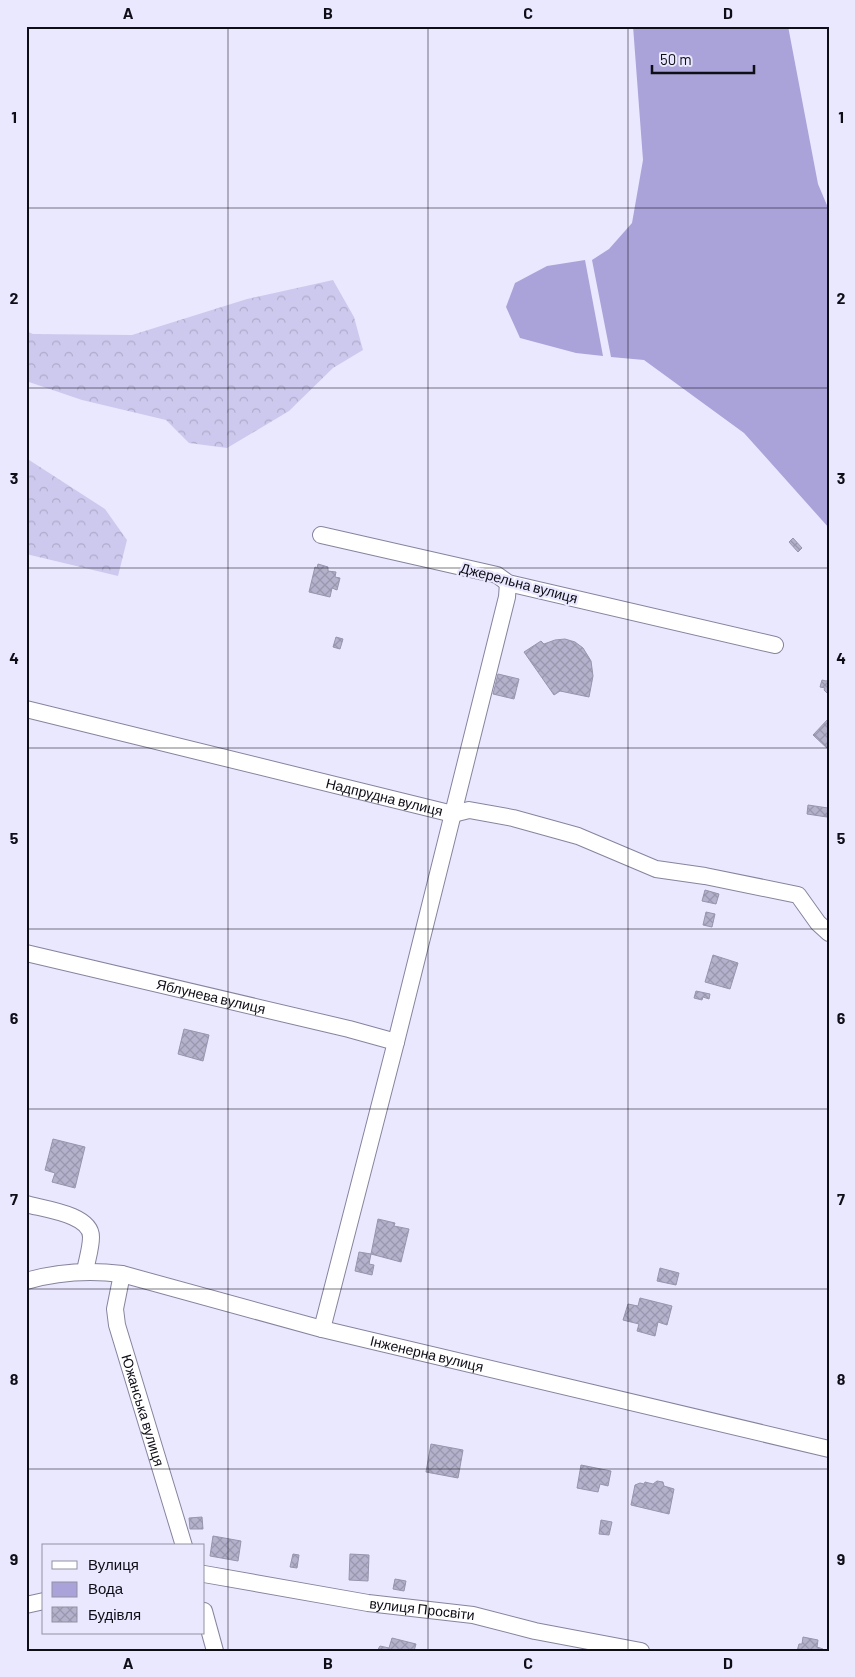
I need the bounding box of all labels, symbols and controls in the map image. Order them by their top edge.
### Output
text: A [123,3,134,22]
text: B [323,3,333,22]
text: C [523,3,533,22]
text: D [723,3,733,22]
scale bar [652,42,755,74]
text: 50 m [660,50,692,68]
text: 1 [11,107,17,126]
text: 1 [838,107,844,126]
text: 2 [10,288,19,307]
text: 2 [837,288,846,307]
text: 3 [10,468,18,487]
text: 3 [837,468,845,487]
street label: Джерельна вулиця [459,559,580,606]
text: 4 [9,648,19,667]
text: 4 [836,648,846,667]
street label: Надпрудна вулиця [324,774,445,819]
text: 5 [10,828,19,847]
text: 5 [837,828,846,847]
street label: Яблунева вулиця [155,975,267,1017]
text: 6 [10,1008,19,1027]
text: 6 [837,1008,846,1027]
text: 7 [10,1189,18,1208]
text: 7 [837,1189,845,1208]
street label: Інженерна вулиця [369,1332,485,1375]
street label: Южанська вулиця [118,1352,168,1468]
text: 8 [10,1369,19,1388]
text: 8 [837,1369,846,1388]
legend [42,1544,205,1634]
text: 9 [10,1549,18,1568]
text: 9 [837,1549,845,1568]
text: Вулиця [88,1555,139,1573]
text: Вода [88,1579,124,1597]
street label: вулиця Просвіти [369,1594,476,1623]
text: Будівля [88,1605,141,1623]
text: A [123,1653,134,1672]
text: B [323,1653,333,1672]
text: C [523,1653,533,1672]
text: D [723,1653,733,1672]

